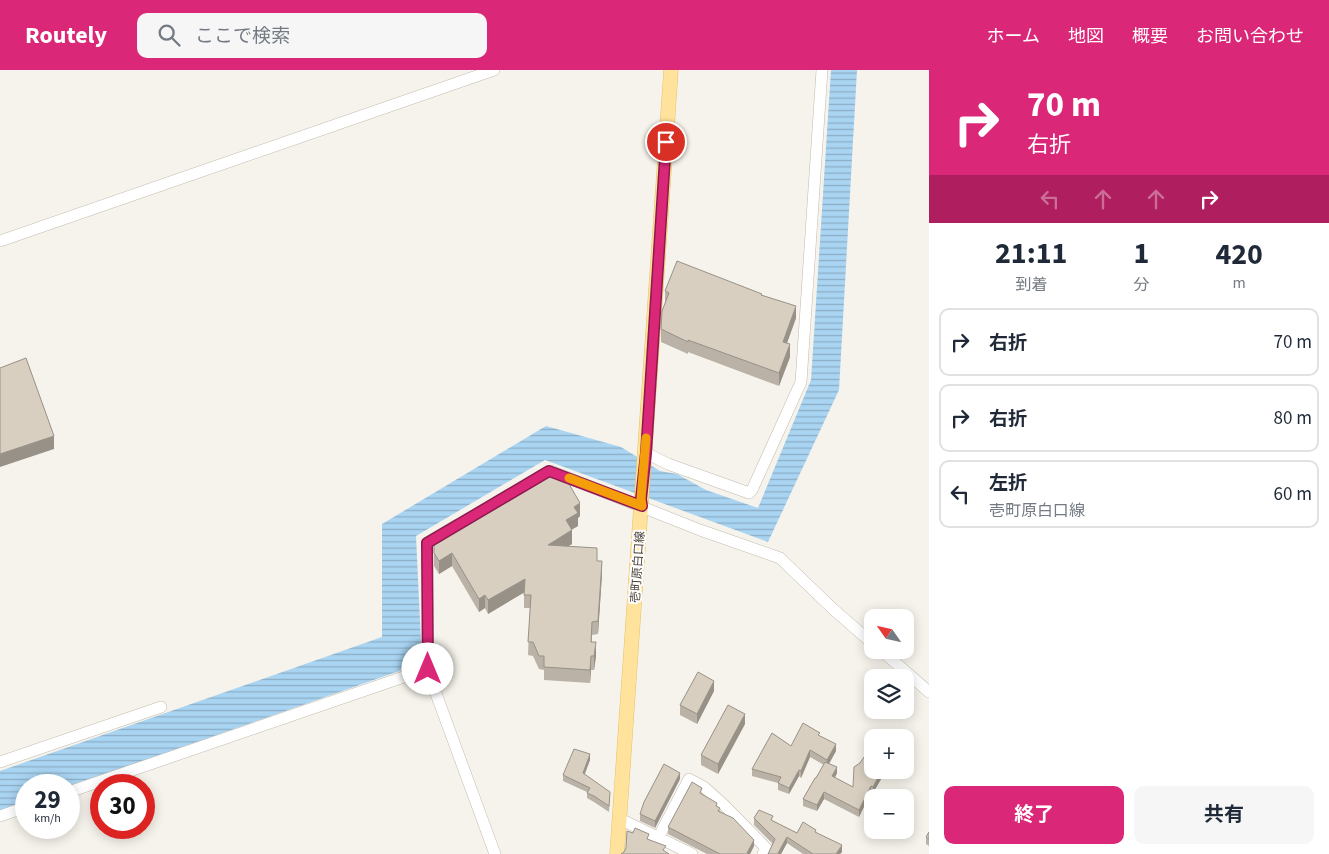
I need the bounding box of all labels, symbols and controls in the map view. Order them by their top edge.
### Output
search box [137,13,487,58]
text: Routely [25,18,107,53]
icon: search [155,21,183,49]
text: ここで検索 [195,23,290,50]
text: ホーム [987,24,1040,49]
text: 地図 [1068,24,1104,49]
text: 概要 [1132,24,1168,49]
text: お問い合わせ [1196,24,1304,49]
text: 70 m [1027,80,1101,130]
icon: right [944,90,1009,155]
pin [645,121,687,163]
icon: arrive [652,128,680,156]
text: 右折 [1027,129,1071,161]
icon: left [1036,185,1064,213]
icon: ahead [1089,185,1117,213]
icon: ahead [1142,185,1170,213]
icon: right [1195,185,1223,213]
text: 21:11 [995,232,1067,275]
text: 1 [1133,232,1149,275]
text: 420 [1215,233,1263,276]
text: m [1233,272,1246,294]
text: 到着 [1015,274,1047,296]
text: 分 [1133,274,1149,296]
icon: right [946,328,974,356]
text: 70 m [1274,329,1312,356]
text: 右折 [989,330,1027,357]
icon: right [946,404,974,432]
text: 80 m [1274,405,1312,432]
text: 右折 [989,406,1027,433]
text: 左折 [989,470,1027,497]
icon: left [946,480,974,508]
text: 60 m [1274,481,1312,508]
text: 壱町原白口線 [989,500,1085,522]
street label: 壱町原白口線 [627,530,649,604]
north arrow [864,609,914,659]
map controls [864,609,914,839]
position arrow [401,642,453,694]
button: layers [864,669,914,719]
button: + [864,729,914,779]
speed limit sign: 30 [90,774,155,839]
text: 29 [34,782,61,818]
button: 終了 [944,786,1124,844]
button: 共有 [1134,786,1314,844]
button: − [864,789,914,839]
text: km/h [34,810,61,827]

